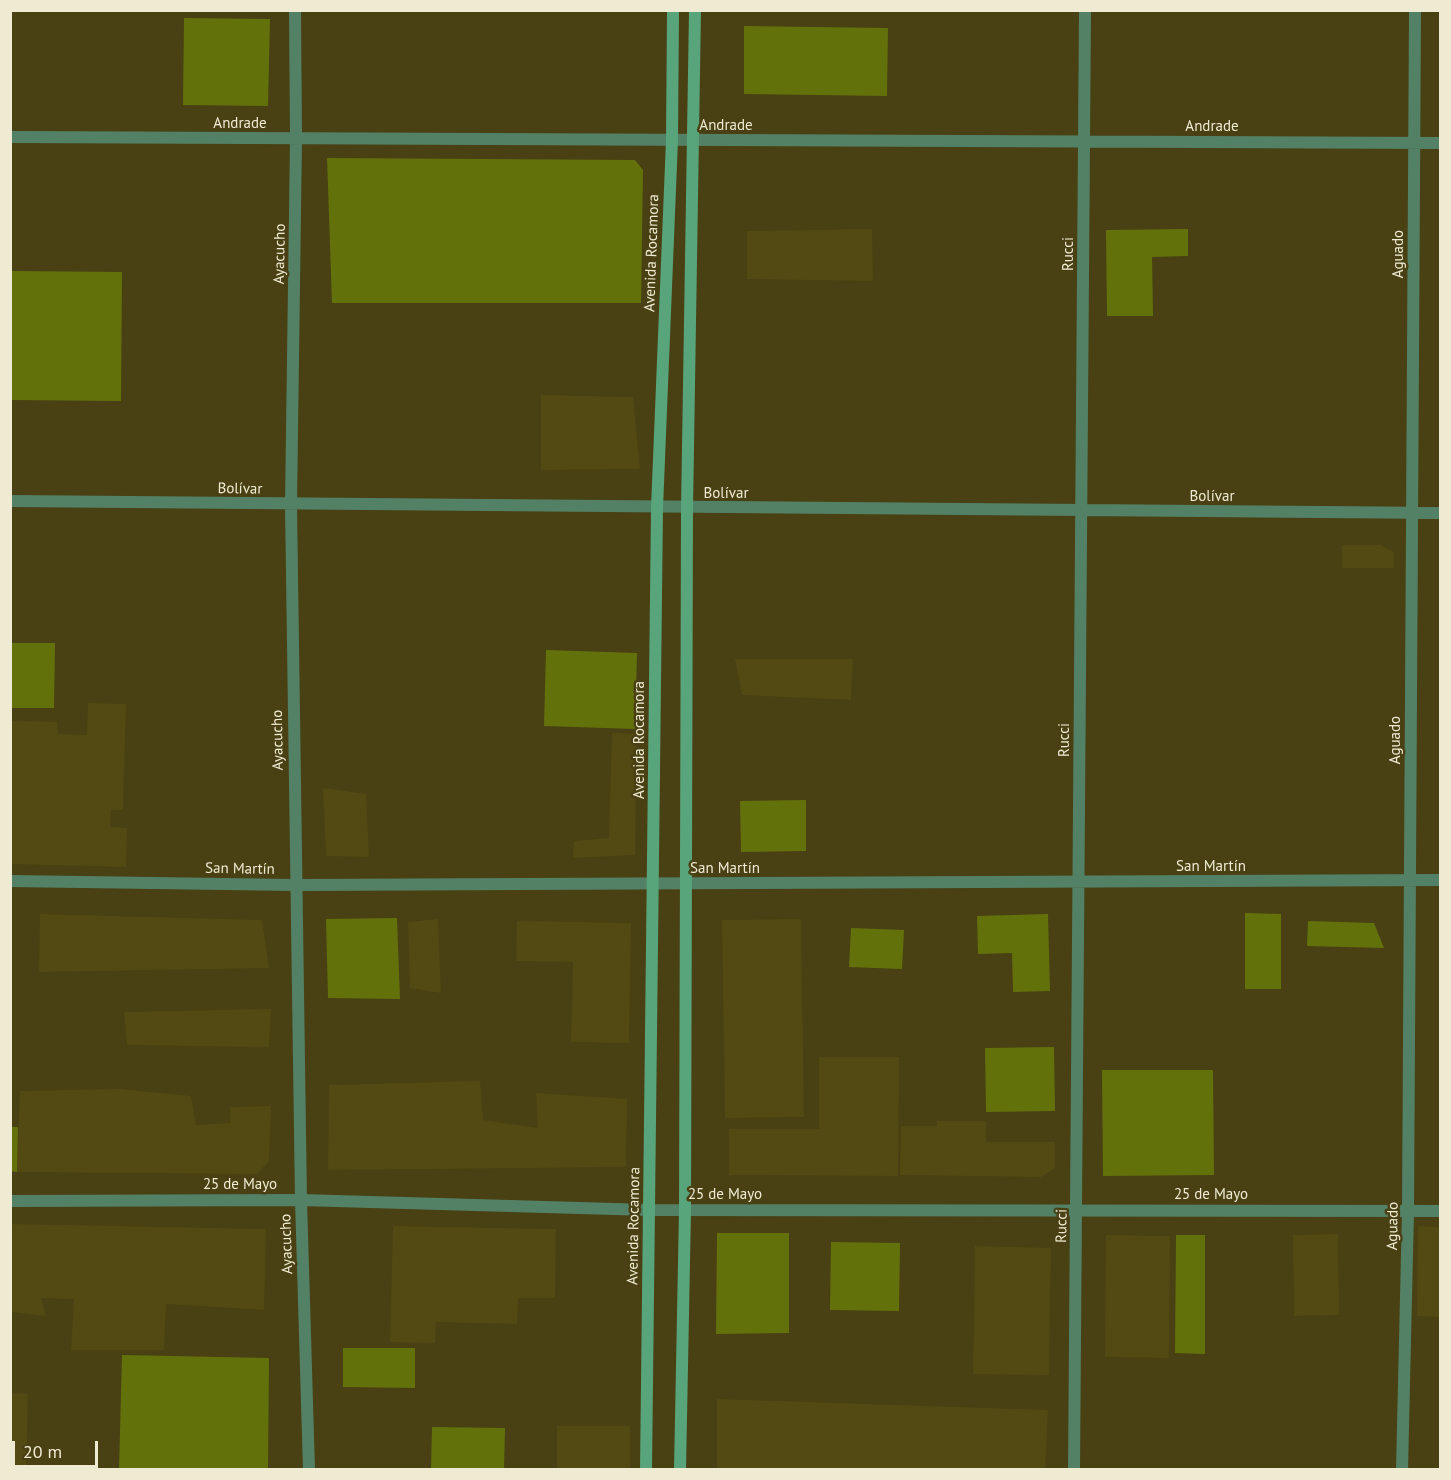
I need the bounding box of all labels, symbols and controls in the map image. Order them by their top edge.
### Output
street label: Andrade [213,115,267,133]
street label: Andrade [699,117,753,135]
street label: Andrade [1185,118,1239,136]
street label: Avenida Rocamora [641,194,663,312]
street label: Ayacucho [270,224,290,284]
street label: Aguado [1390,230,1408,278]
street label: Rucci [1060,237,1078,271]
street label: Bolívar [217,480,263,498]
street label: Bolívar [704,485,748,503]
street label: Bolívar [1190,488,1234,506]
street label: Avenida Rocamora [631,681,649,799]
street label: Ayacucho [268,710,288,770]
street label: Aguado [1387,716,1405,764]
street label: Rucci [1056,723,1074,757]
street label: San Martín [1176,858,1246,876]
street label: San Martín [205,859,275,879]
street label: San Martín [690,860,760,878]
street label: Avenida Rocamora [624,1167,644,1285]
street label: 25 de Mayo [203,1176,277,1194]
street label: 25 de Mayo [688,1186,762,1204]
street label: 25 de Mayo [1174,1186,1248,1204]
street label: Aguado [1384,1202,1402,1250]
street label: Rucci [1053,1209,1071,1243]
street label: Ayacucho [277,1213,297,1275]
scale bar [15,1429,100,1467]
text: 20 m [23,1440,62,1463]

